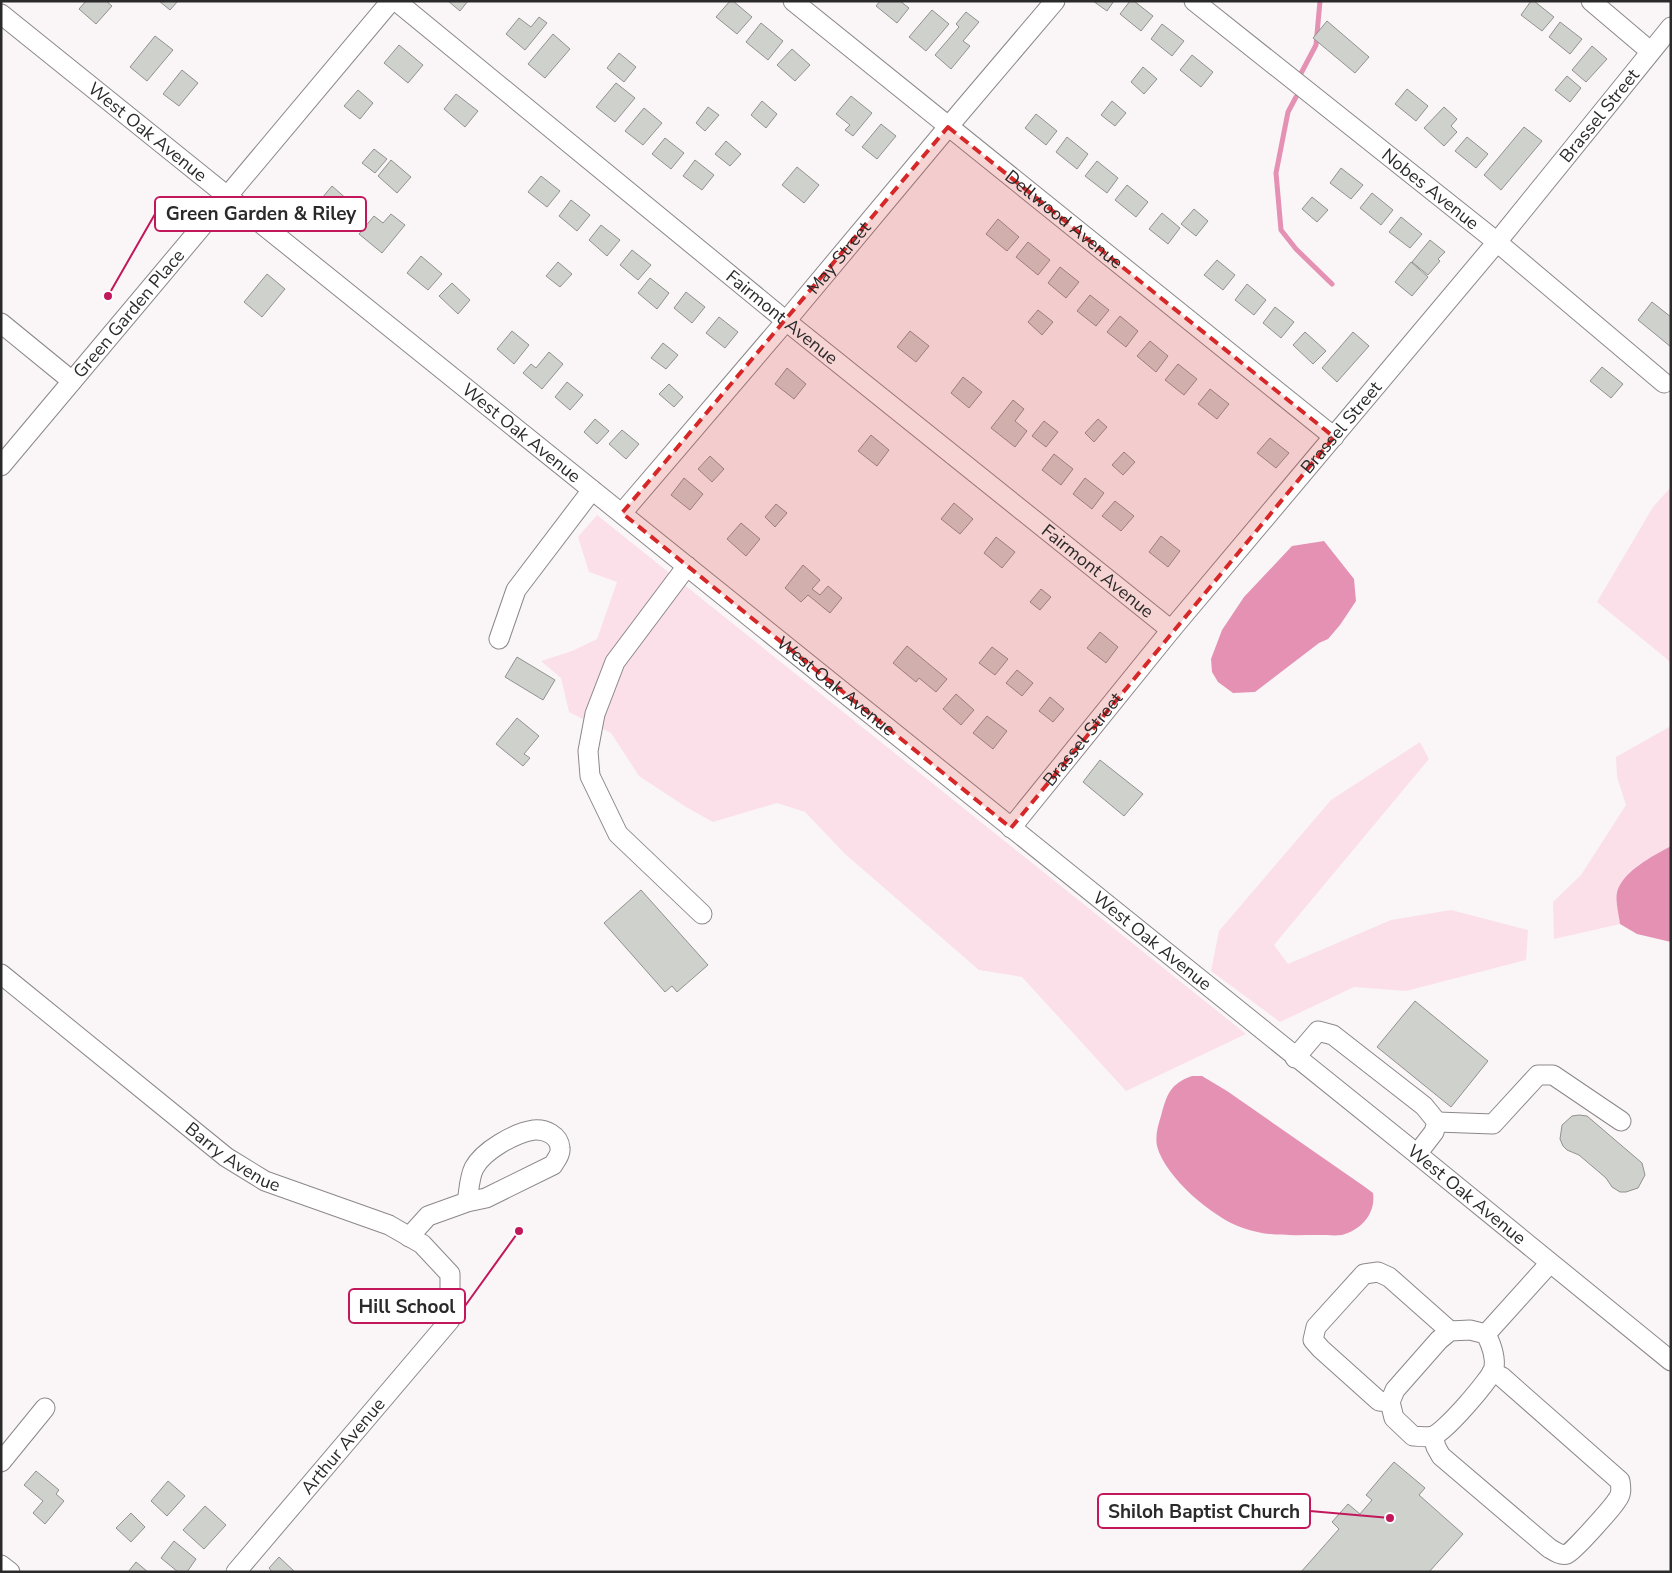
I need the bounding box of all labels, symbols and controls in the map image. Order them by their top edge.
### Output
street label: Brassel Street [1554,63,1645,167]
street label: West Oak Avenue [83,77,212,187]
street label: Nobes Avenue [1377,143,1484,235]
street label: Dellwood Avenue [1000,165,1128,274]
callout: Green Garden & Riley [155,197,366,231]
text: Green Garden & Riley [166,201,357,227]
street label: May Street [801,216,877,299]
street label: Green Garden Place [68,244,190,383]
street label: Fairmont Avenue [721,265,843,370]
street label: Brassel Street [1295,376,1387,479]
street label: West Oak Avenue [457,378,586,488]
street label: Fairmont Avenue [1036,519,1159,624]
street label: West Oak Avenue [772,631,900,741]
street label: Brassel Street [1037,687,1128,791]
street label: West Oak Avenue [1088,886,1217,996]
street label: Barry Avenue [180,1117,283,1197]
street label: West Oak Avenue [1402,1139,1531,1250]
callout: Hill School [349,1289,465,1323]
text: Hill School [359,1294,455,1320]
street label: Arthur Avenue [296,1393,390,1499]
callout: Shiloh Baptist Church [1098,1494,1310,1528]
text: Shiloh Baptist Church [1108,1499,1300,1525]

